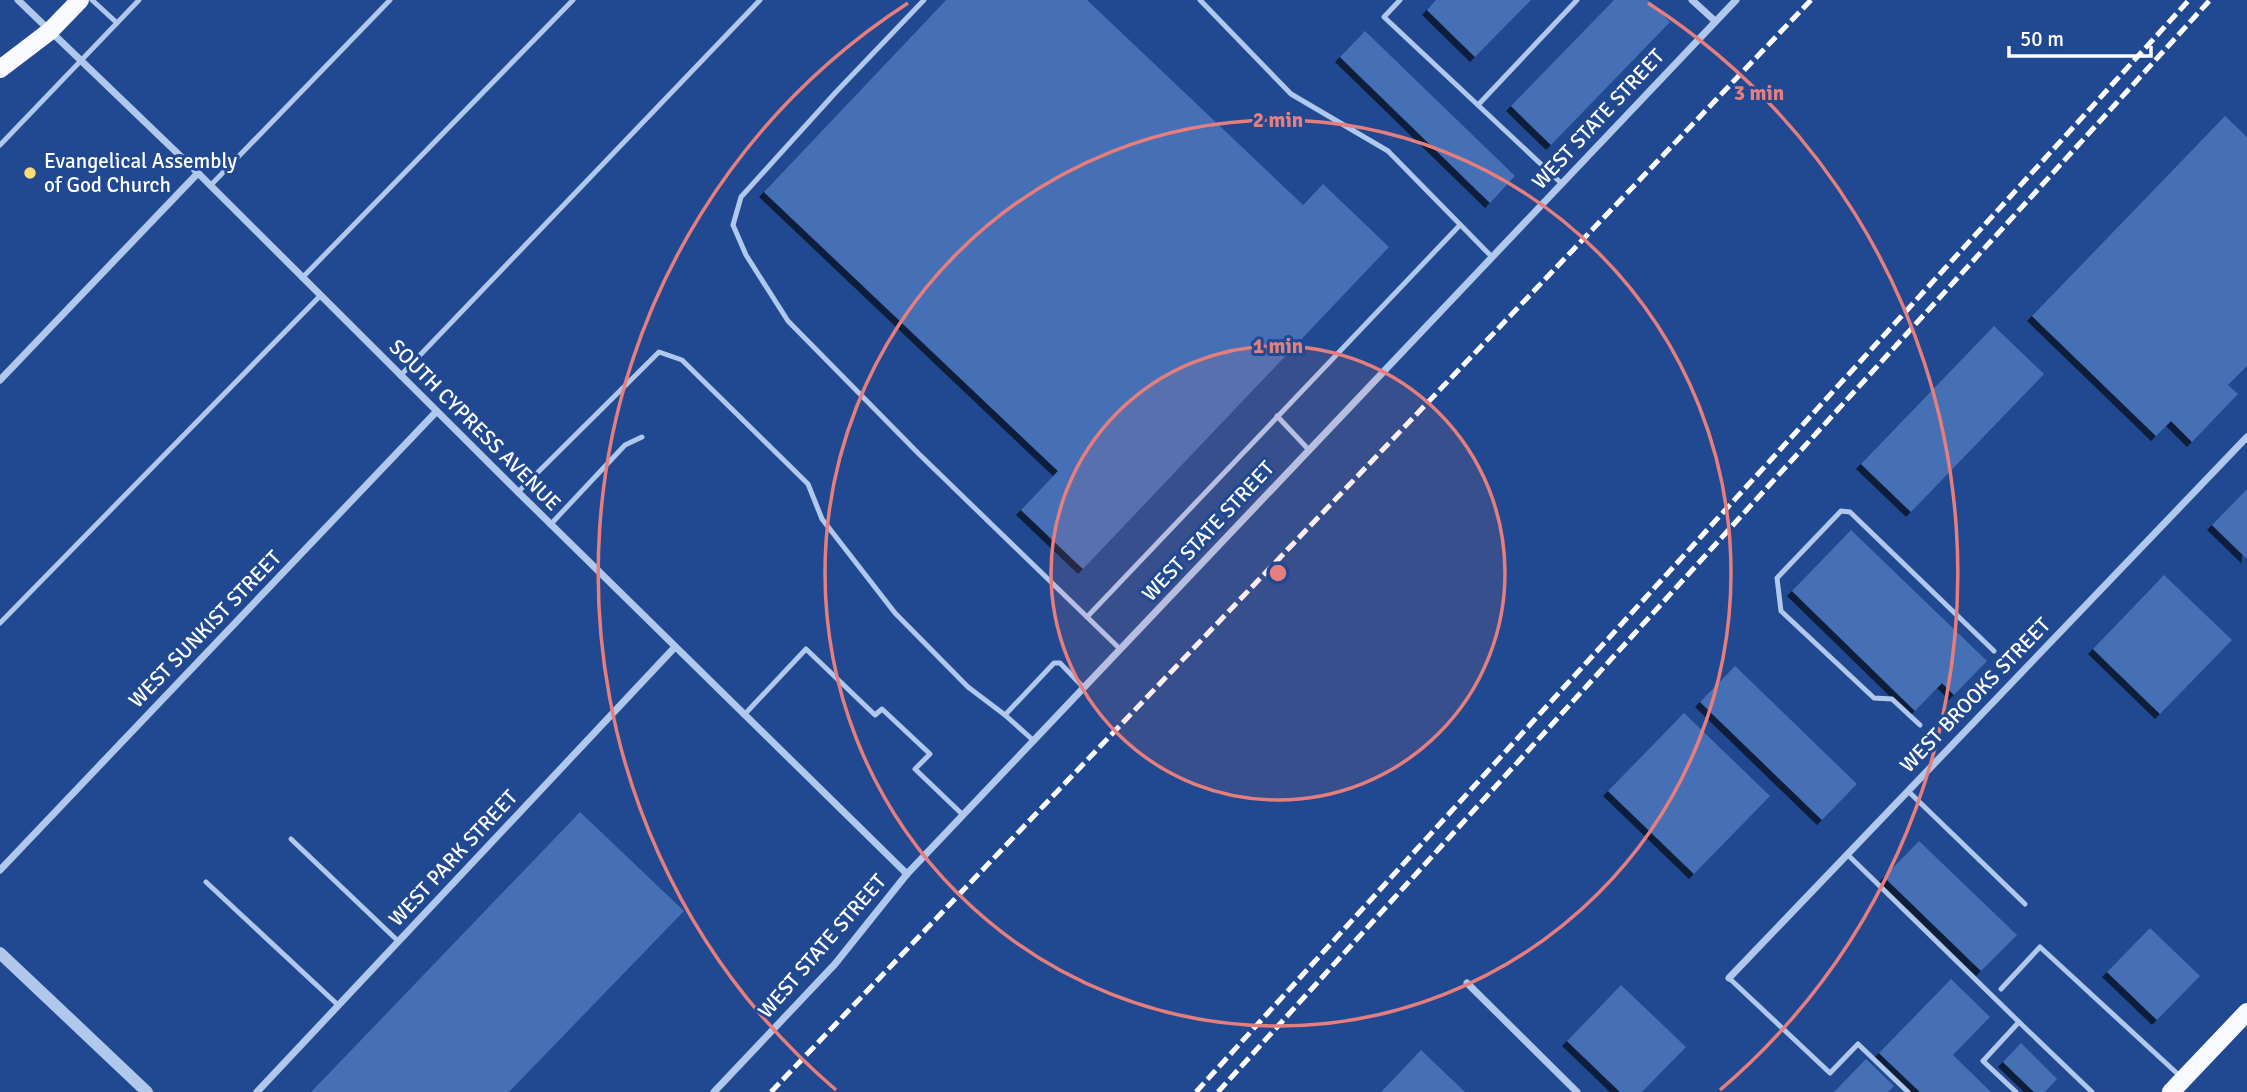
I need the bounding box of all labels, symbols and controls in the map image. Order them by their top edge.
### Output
scale bar [2009,14,2151,58]
text: 50 m [2020,26,2064,52]
street label: WEST STATE STREET [1526,43,1670,195]
text: 3 min [1734,80,1784,106]
text: 2 min [1253,107,1303,133]
place label: Evangelical Assembly of God Church [44,148,237,198]
marker: Evangelical Assembly of God Church [22,165,38,181]
text: 1 min [1253,333,1303,359]
street label: SOUTH CYPRESS AVENUE [384,334,566,516]
street label: WEST STATE STREET [1136,455,1280,607]
street label: WEST SUNKIST STREET [123,544,287,713]
centre of rings [1266,561,1290,585]
street label: WEST BROOKS STREET [1894,612,2056,778]
street label: WEST PARK STREET [383,784,523,932]
street label: WEST STATE STREET [752,868,892,1023]

